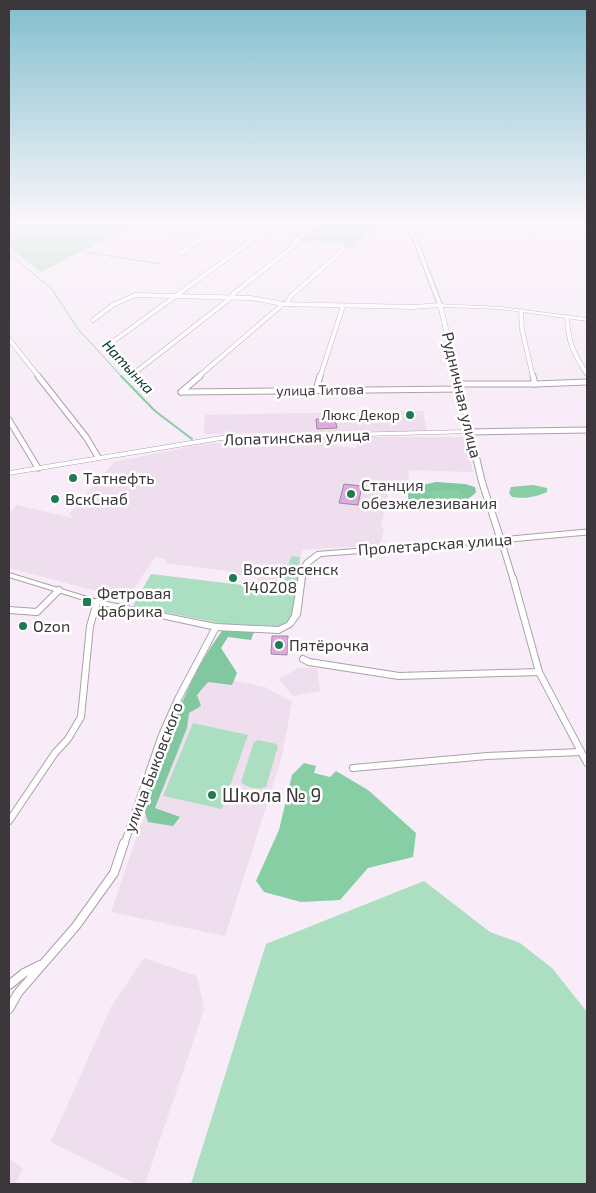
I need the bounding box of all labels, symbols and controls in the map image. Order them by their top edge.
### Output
street label: Рудничная улица [438,330,486,460]
water label: Натынка [99,335,158,397]
street label: улица Титова [276,380,364,399]
place label: Люкс Декор [321,406,400,423]
marker: Люкс Декор [404,409,416,421]
street label: Лопатинская улица [224,424,370,450]
place label: Татнефть [83,468,155,487]
marker: Татнефть [67,472,79,484]
place label: Станция обезжелезивания [361,475,497,512]
marker: Станция обезжелезивания [345,488,357,500]
place label: ВскСнаб [65,489,128,508]
marker: ВскСнаб [49,493,61,505]
street label: Пролетарская улица [357,529,513,559]
place label: Воскресенск 140208 [243,559,339,596]
marker: Воскресенск 140208 [227,572,239,584]
place label: Фетровая фабрика [97,583,171,620]
marker: Фетровая фабрика [81,596,93,608]
place label: Ozon [33,616,70,635]
marker: Ozon [17,620,29,632]
place label: Пятёрочка [289,635,369,654]
marker: Пятёрочка [273,639,285,651]
street label: улица Быковского [119,699,187,835]
place label: Школа № 9 [222,783,321,806]
marker: Школа № 9 [206,789,218,801]

